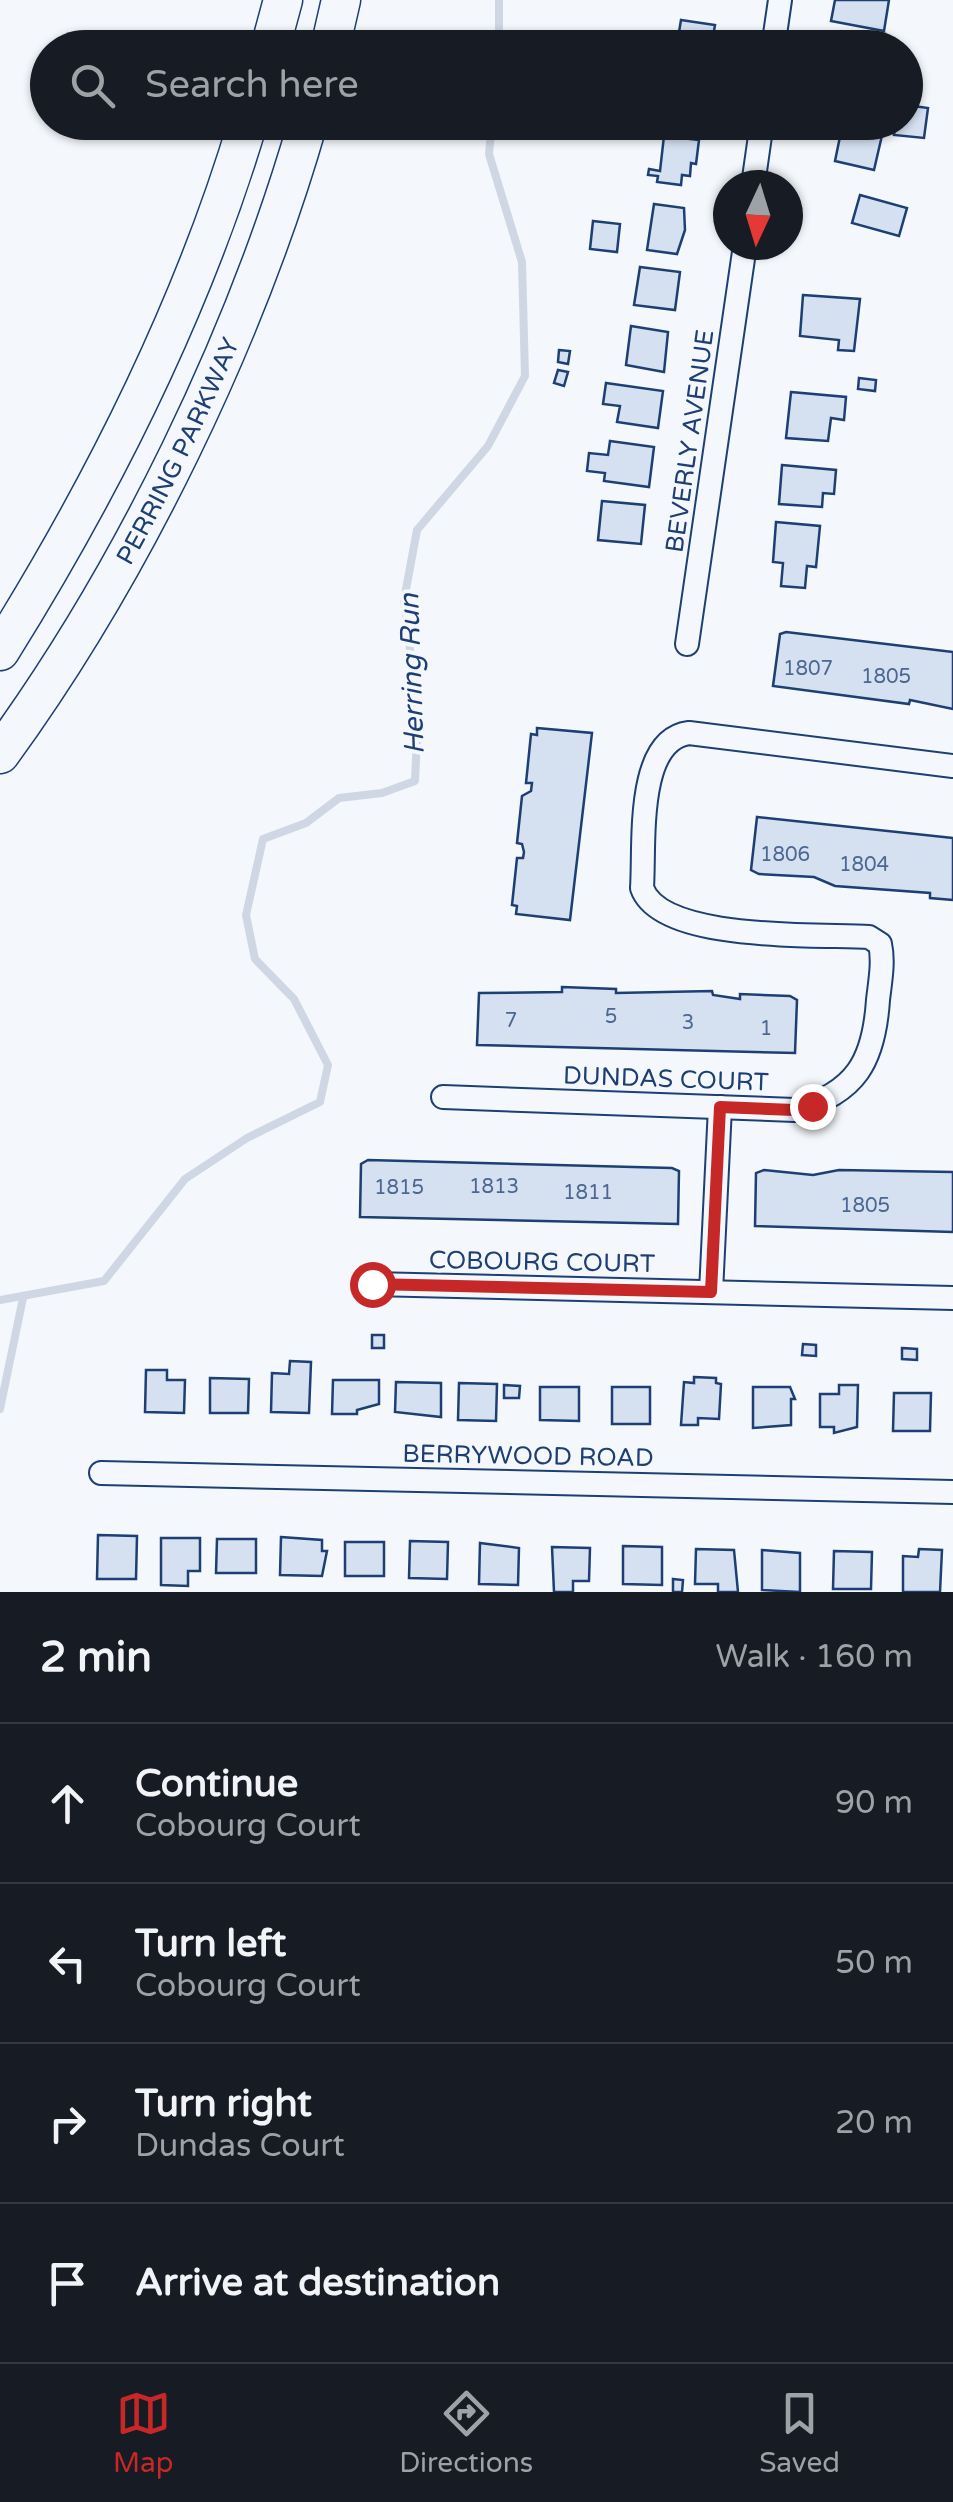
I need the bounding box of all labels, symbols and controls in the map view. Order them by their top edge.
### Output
search box [30,30,923,140]
icon: search [65,58,120,113]
text: Search here [145,62,359,108]
north arrow [713,170,803,260]
street label: BEVERLY AVENUE [659,328,720,555]
street label: PERRING PARKWAY [110,333,246,570]
water label: Herring Run [392,592,432,755]
house number: 1807 [783,657,833,681]
house number: 1805 [861,665,911,689]
house number: 1806 [760,843,810,867]
house number: 1804 [839,853,889,877]
house number: 5 [605,1005,617,1029]
house number: 7 [505,1009,517,1033]
house number: 3 [682,1011,694,1035]
house number: 1 [760,1017,772,1041]
street label: DUNDAS COURT [563,1060,769,1098]
route end [790,1084,836,1130]
house number: 1813 [469,1175,519,1199]
house number: 1815 [374,1176,424,1200]
house number: 1811 [563,1181,613,1205]
house number: 1805 [840,1194,890,1218]
street label: COBOURG COURT [429,1245,655,1279]
route start [350,1262,396,1308]
street label: BERRYWOOD ROAD [402,1439,654,1473]
text: 2 min [40,1632,152,1683]
text: Walk · 160 m [716,1638,913,1676]
text: Continue [135,1761,298,1807]
icon: ahead [40,1776,95,1831]
text: 90 m [835,1784,913,1822]
text: Cobourg Court [135,1807,361,1845]
text: Turn left [135,1921,286,1967]
icon: left [40,1936,95,1991]
text: 50 m [835,1944,913,1982]
text: Cobourg Court [135,1967,361,2005]
text: Turn right [135,2081,312,2127]
icon: right [40,2096,95,2151]
text: 20 m [835,2104,913,2142]
text: Dundas Court [135,2127,345,2165]
icon: arrive [40,2256,95,2311]
text: Arrive at destination [135,2260,500,2306]
tab: Map [113,2386,173,2480]
tab: Directions [399,2386,533,2480]
tab: Saved [759,2386,840,2480]

